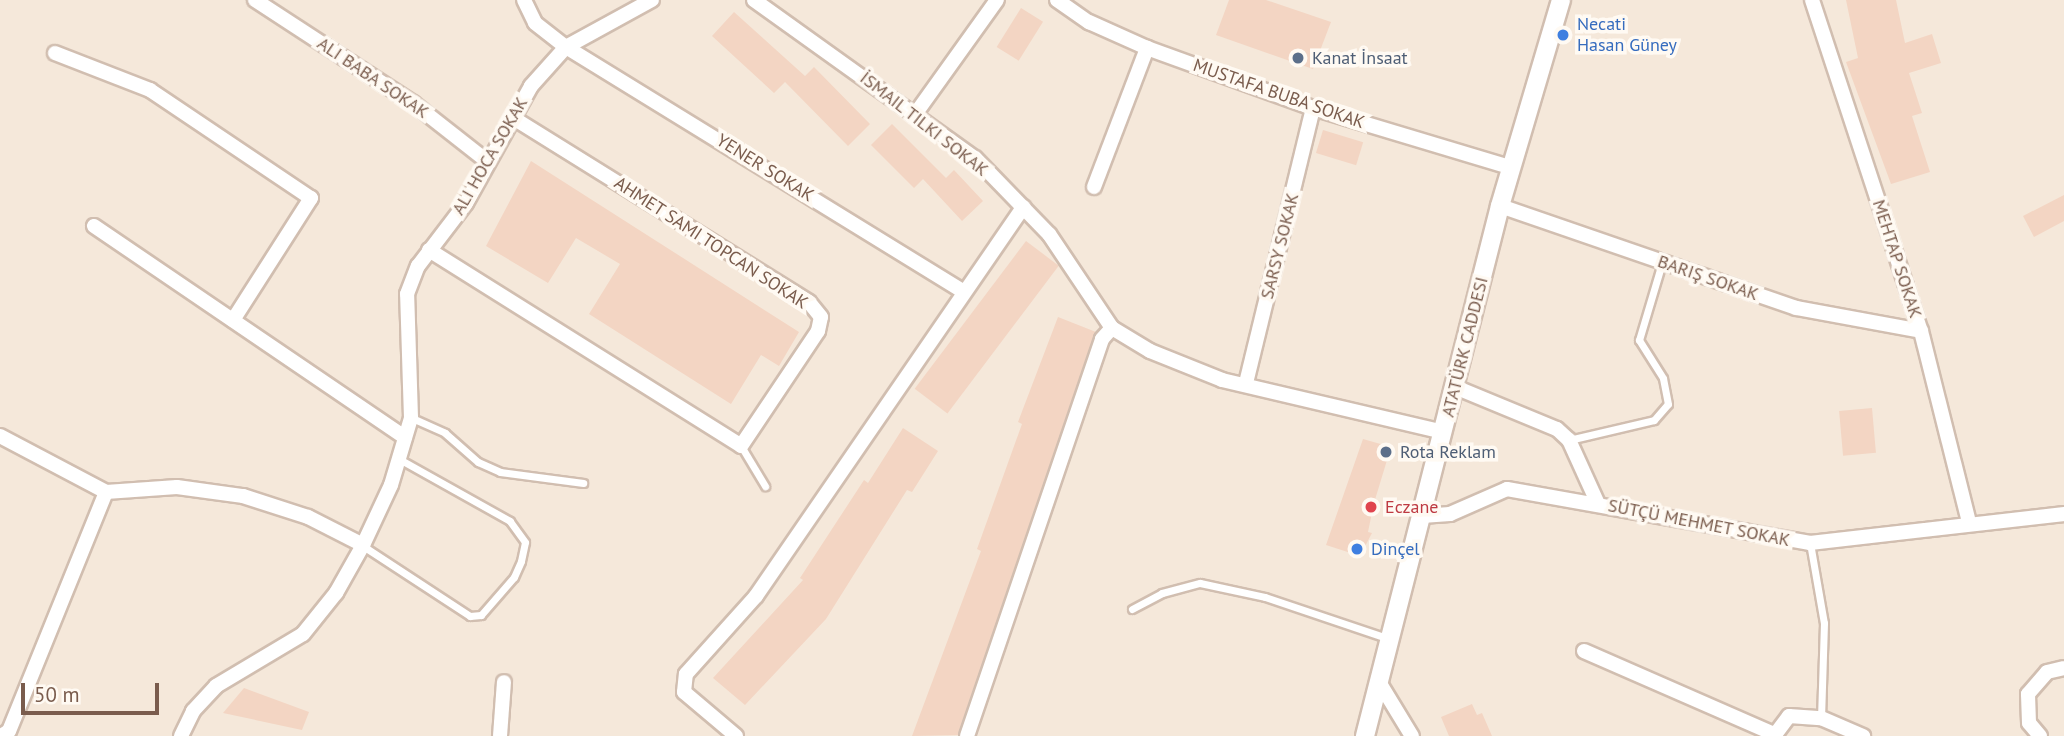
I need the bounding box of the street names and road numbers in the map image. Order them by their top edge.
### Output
street label: ALI BABA SOKAK [313,33,433,123]
street label: MUSTAFA BUBA SOKAK [1190,54,1368,134]
street label: İSMAIL TILKI SOKAK [855,67,993,181]
street label: ALI HOCA SOKAK [447,93,533,219]
street label: YENER SOKAK [712,129,818,207]
street label: AHMET SAMI TOPCAN SOKAK [610,172,812,314]
street label: SARSY SOKAK [1256,190,1304,302]
street label: MEHTAP SOKAK [1868,197,1926,321]
street label: BARIŞ SOKAK [1655,251,1761,305]
street label: ATATÜRK CADDESI [1437,275,1493,419]
street label: SÜTÇÜ MEHMET SOKAK [1606,495,1792,551]

